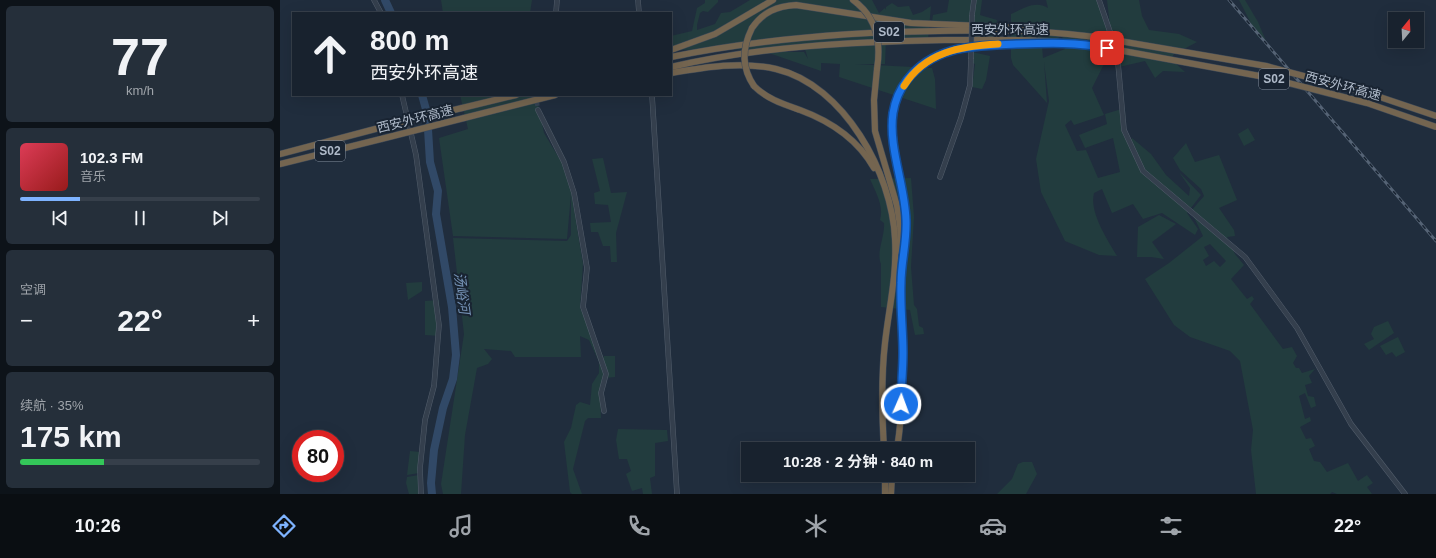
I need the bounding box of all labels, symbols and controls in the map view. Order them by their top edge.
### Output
north arrow [1388,12,1424,48]
map controls [1388,12,1424,48]
road number: S02 [874,22,904,42]
street label: 西安外环高速 [971,22,1049,37]
text: 800 m [370,25,449,56]
text: 77 [111,28,169,86]
icon: ahead [304,28,356,80]
pin [1090,31,1124,65]
icon: arrive [1096,37,1118,59]
text: 西安外环高速 [370,63,478,83]
road number: S02 [1259,69,1289,89]
street label: 西安外环高速 [1303,69,1383,103]
text: km/h [126,83,154,98]
street label: 西安外环高速 [375,102,455,136]
road number: S02 [315,141,345,161]
text: 102.3 FM [80,149,143,166]
text: 音乐 [80,169,106,184]
icon: previous [49,207,71,229]
icon: pause [129,207,151,229]
icon: next [209,207,231,229]
water label: 汤峪河 [451,271,473,318]
text: 空调 [20,282,46,297]
text: 22° [117,304,163,337]
text: − [20,308,33,333]
text: + [247,308,260,333]
position arrow [880,383,922,425]
text: 续航 · 35% [20,398,84,413]
text: 175 km [20,420,122,453]
speed limit sign: 80 [292,430,344,482]
text: 10:28 · 2 分钟 · 840 m [783,453,933,470]
icon: directions [270,512,298,540]
icon: music [447,512,475,540]
icon: phone [625,512,653,540]
icon: climate [802,512,830,540]
icon: car [979,512,1007,540]
icon: filters [1157,512,1185,540]
text: 10:26 [75,516,121,536]
text: 22° [1334,516,1361,536]

